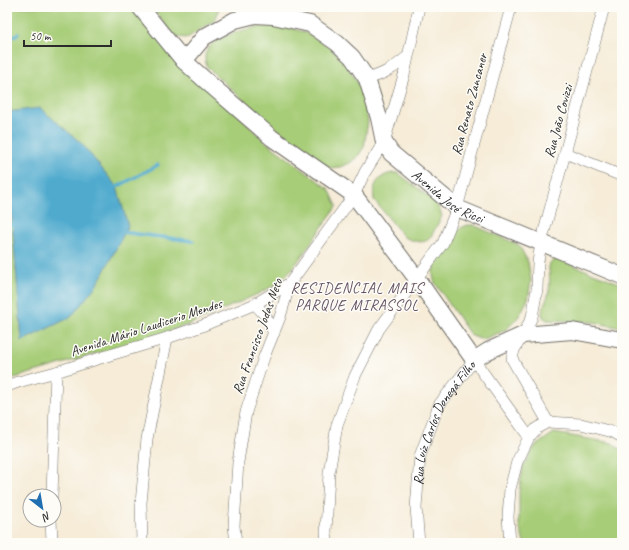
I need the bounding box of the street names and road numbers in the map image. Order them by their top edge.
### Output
street label: Rua Renato Zancaner [448,51,491,157]
street label: Rua João Covizzi [541,80,577,160]
street label: Avenida José Ricci [408,166,488,228]
street label: Rua Francisco Jodas Neto [229,275,287,396]
street label: Avenida Mário Laudicerio Mendes [68,295,225,360]
street label: Rua Luiz Carlos Donegá Filho [410,356,480,485]

